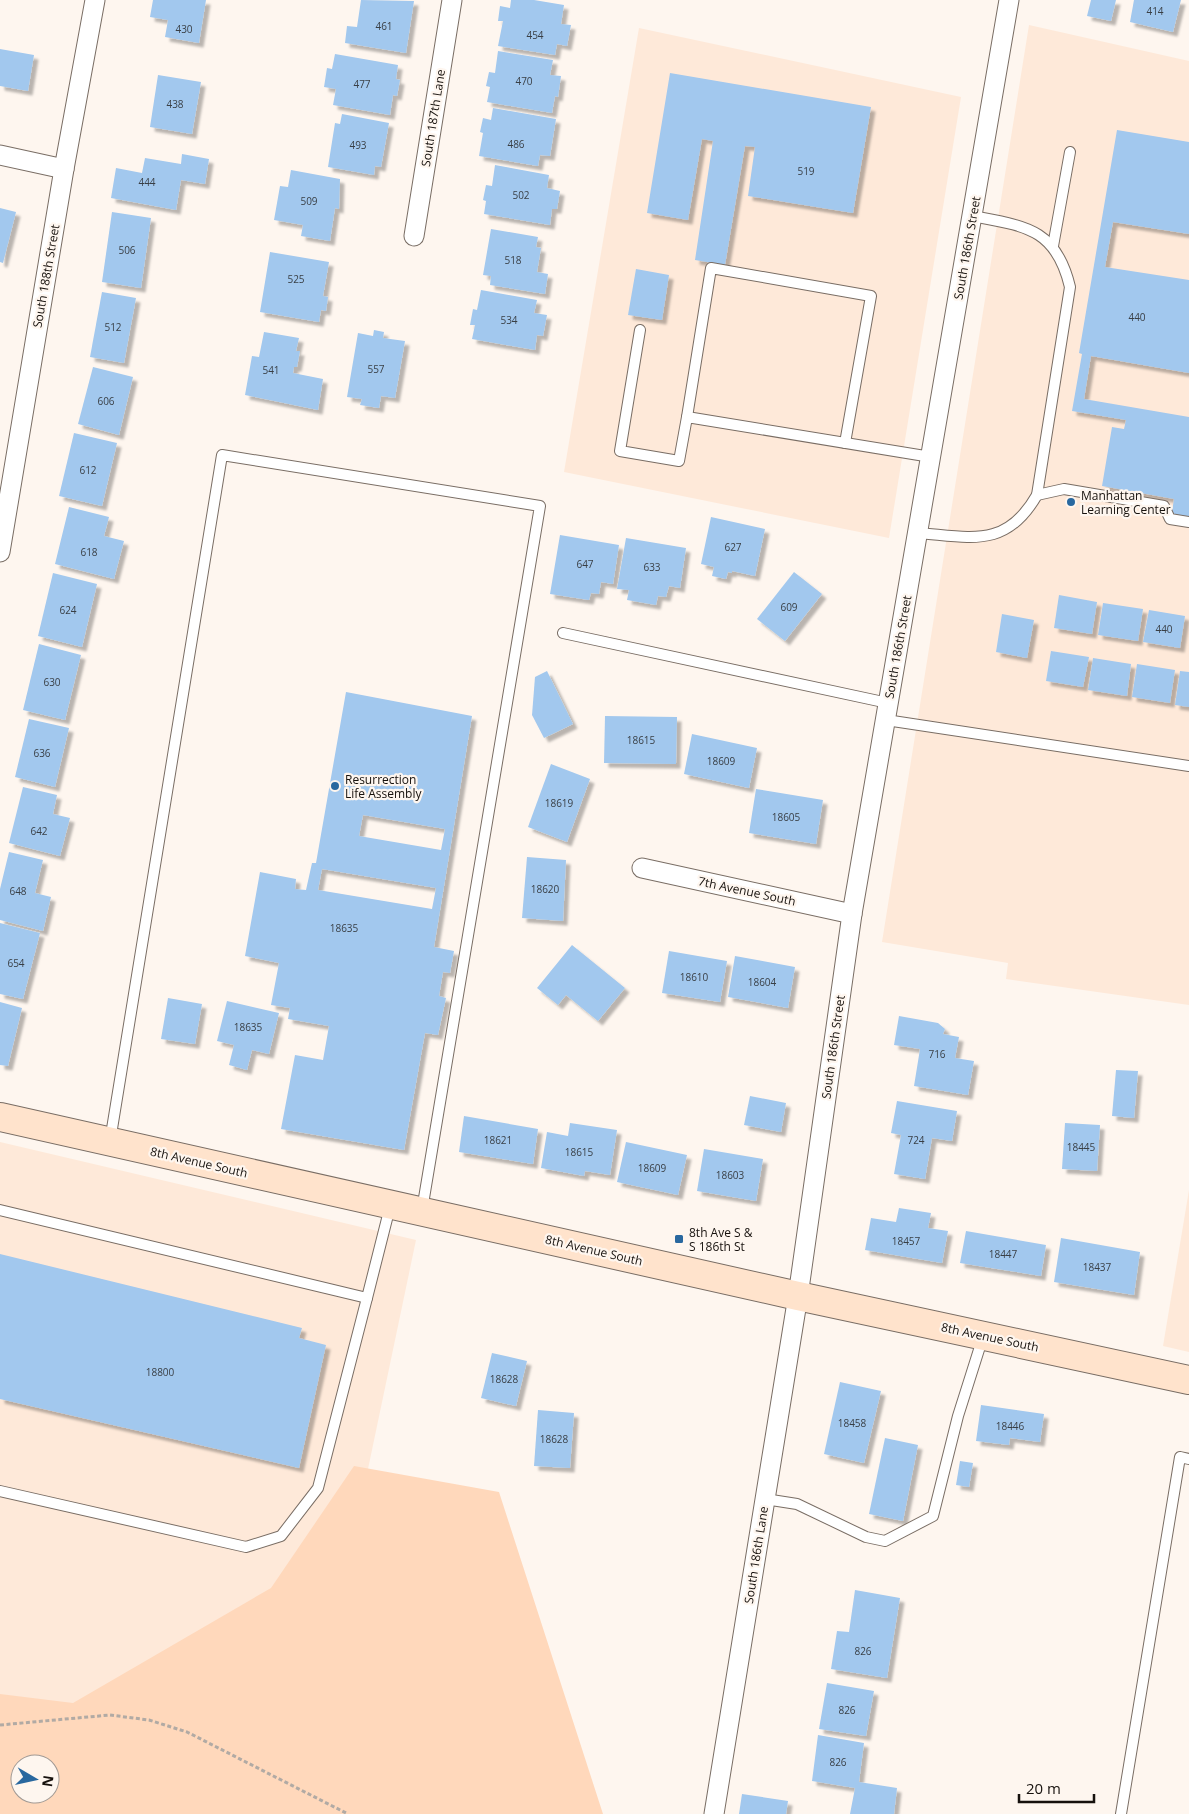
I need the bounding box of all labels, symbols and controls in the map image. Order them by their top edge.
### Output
house number: 414 [1146,4,1164,18]
house number: 461 [375,19,393,33]
house number: 430 [175,22,193,36]
house number: 454 [526,28,544,42]
street label: South 187th Lane [417,68,449,168]
house number: 470 [515,74,533,88]
house number: 477 [353,77,371,91]
house number: 438 [166,97,184,111]
house number: 486 [507,137,525,151]
house number: 493 [349,138,367,152]
house number: 519 [797,164,815,178]
house number: 444 [138,175,156,189]
house number: 502 [512,188,530,202]
house number: 509 [300,194,318,208]
street label: South 186th Street [950,195,984,301]
street label: South 188th Street [29,223,63,329]
house number: 506 [118,243,136,257]
house number: 518 [504,253,522,267]
house number: 525 [287,272,305,286]
house number: 440 [1128,310,1146,324]
house number: 534 [500,313,518,327]
house number: 512 [104,320,122,334]
house number: 557 [367,362,385,376]
house number: 541 [262,363,280,377]
house number: 606 [97,394,115,408]
house number: 612 [79,463,97,477]
place label: Manhattan Learning Center [1081,487,1171,518]
marker: Manhattan Learning Center [1065,496,1077,508]
house number: 627 [724,540,742,554]
house number: 618 [80,545,98,559]
house number: 647 [576,557,594,571]
house number: 633 [643,560,661,574]
street label: South 186th Street [881,594,915,700]
house number: 609 [780,600,798,614]
house number: 624 [59,603,77,617]
house number: 440 [1155,622,1173,636]
house number: 630 [43,675,61,689]
house number: 18615 [627,733,656,747]
house number: 636 [33,746,51,760]
house number: 18609 [707,754,736,768]
place label: Resurrection Life Assembly [345,771,422,802]
marker: Resurrection Life Assembly [329,780,341,792]
house number: 18619 [545,796,574,810]
house number: 18605 [772,810,801,824]
house number: 642 [30,824,48,838]
street label: 7th Avenue South [697,872,797,910]
house number: 18620 [531,882,560,896]
house number: 648 [9,884,27,898]
house number: 18635 [330,921,359,935]
house number: 654 [7,956,25,970]
house number: 18610 [680,970,709,984]
house number: 18604 [748,975,777,989]
street label: South 186th Street [817,994,849,1100]
house number: 18635 [234,1020,263,1034]
house number: 716 [928,1047,946,1061]
house number: 18621 [484,1133,512,1147]
house number: 724 [907,1133,925,1147]
house number: 18445 [1067,1140,1096,1154]
street label: 8th Avenue South [149,1143,249,1181]
house number: 18615 [565,1145,594,1159]
house number: 18609 [638,1161,667,1175]
house number: 18603 [716,1168,745,1182]
place label: 8th Ave S & S 186th St [689,1224,753,1255]
street label: 8th Avenue South [544,1231,644,1269]
marker: 8th Ave S & S 186th St [673,1233,685,1245]
house number: 18457 [892,1234,921,1248]
house number: 18447 [989,1247,1018,1261]
house number: 18437 [1083,1260,1112,1274]
street label: 8th Avenue South [940,1318,1040,1356]
house number: 18800 [146,1365,175,1379]
house number: 18628 [490,1372,519,1386]
house number: 18458 [838,1416,867,1430]
house number: 18446 [996,1419,1025,1433]
house number: 18628 [540,1432,569,1446]
street label: South 186th Lane [740,1505,772,1605]
house number: 826 [854,1644,872,1658]
house number: 826 [838,1703,856,1717]
north arrow [10,1754,60,1804]
house number: 826 [829,1755,847,1769]
scale bar [1019,1772,1094,1804]
text: N [38,1774,59,1788]
text: 20 m [1026,1778,1061,1798]

